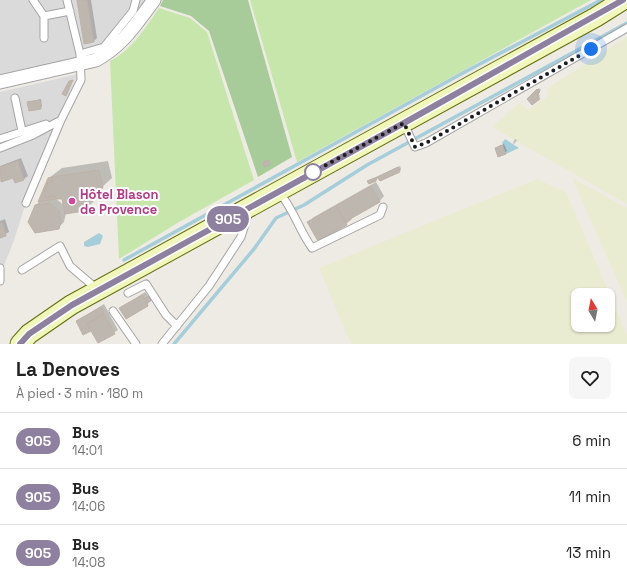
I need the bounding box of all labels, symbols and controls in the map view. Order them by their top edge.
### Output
your location [581,39,601,59]
unlabelled marker [304,163,322,181]
place label: Hôtel Blason de Provence [80,186,159,218]
marker: Hôtel Blason de Provence [67,196,77,206]
line badge: 905 [205,206,251,232]
text: 905 [215,210,241,228]
north arrow [571,288,615,332]
map controls [571,288,615,332]
text: La Denoves [16,357,120,382]
button: heart [569,357,611,399]
text: À pied · 3 min · 180 m [16,385,143,402]
text: Bus [72,423,99,442]
text: 6 min [572,431,611,450]
text: 905 [25,432,51,450]
text: 14:01 [72,442,103,459]
text: Bus [72,479,99,498]
text: 11 min [569,487,611,506]
text: 905 [25,488,51,506]
text: 14:06 [72,498,105,515]
text: Bus [72,535,99,554]
text: 13 min [566,543,611,562]
text: 905 [25,544,51,562]
text: 14:08 [72,554,105,571]

